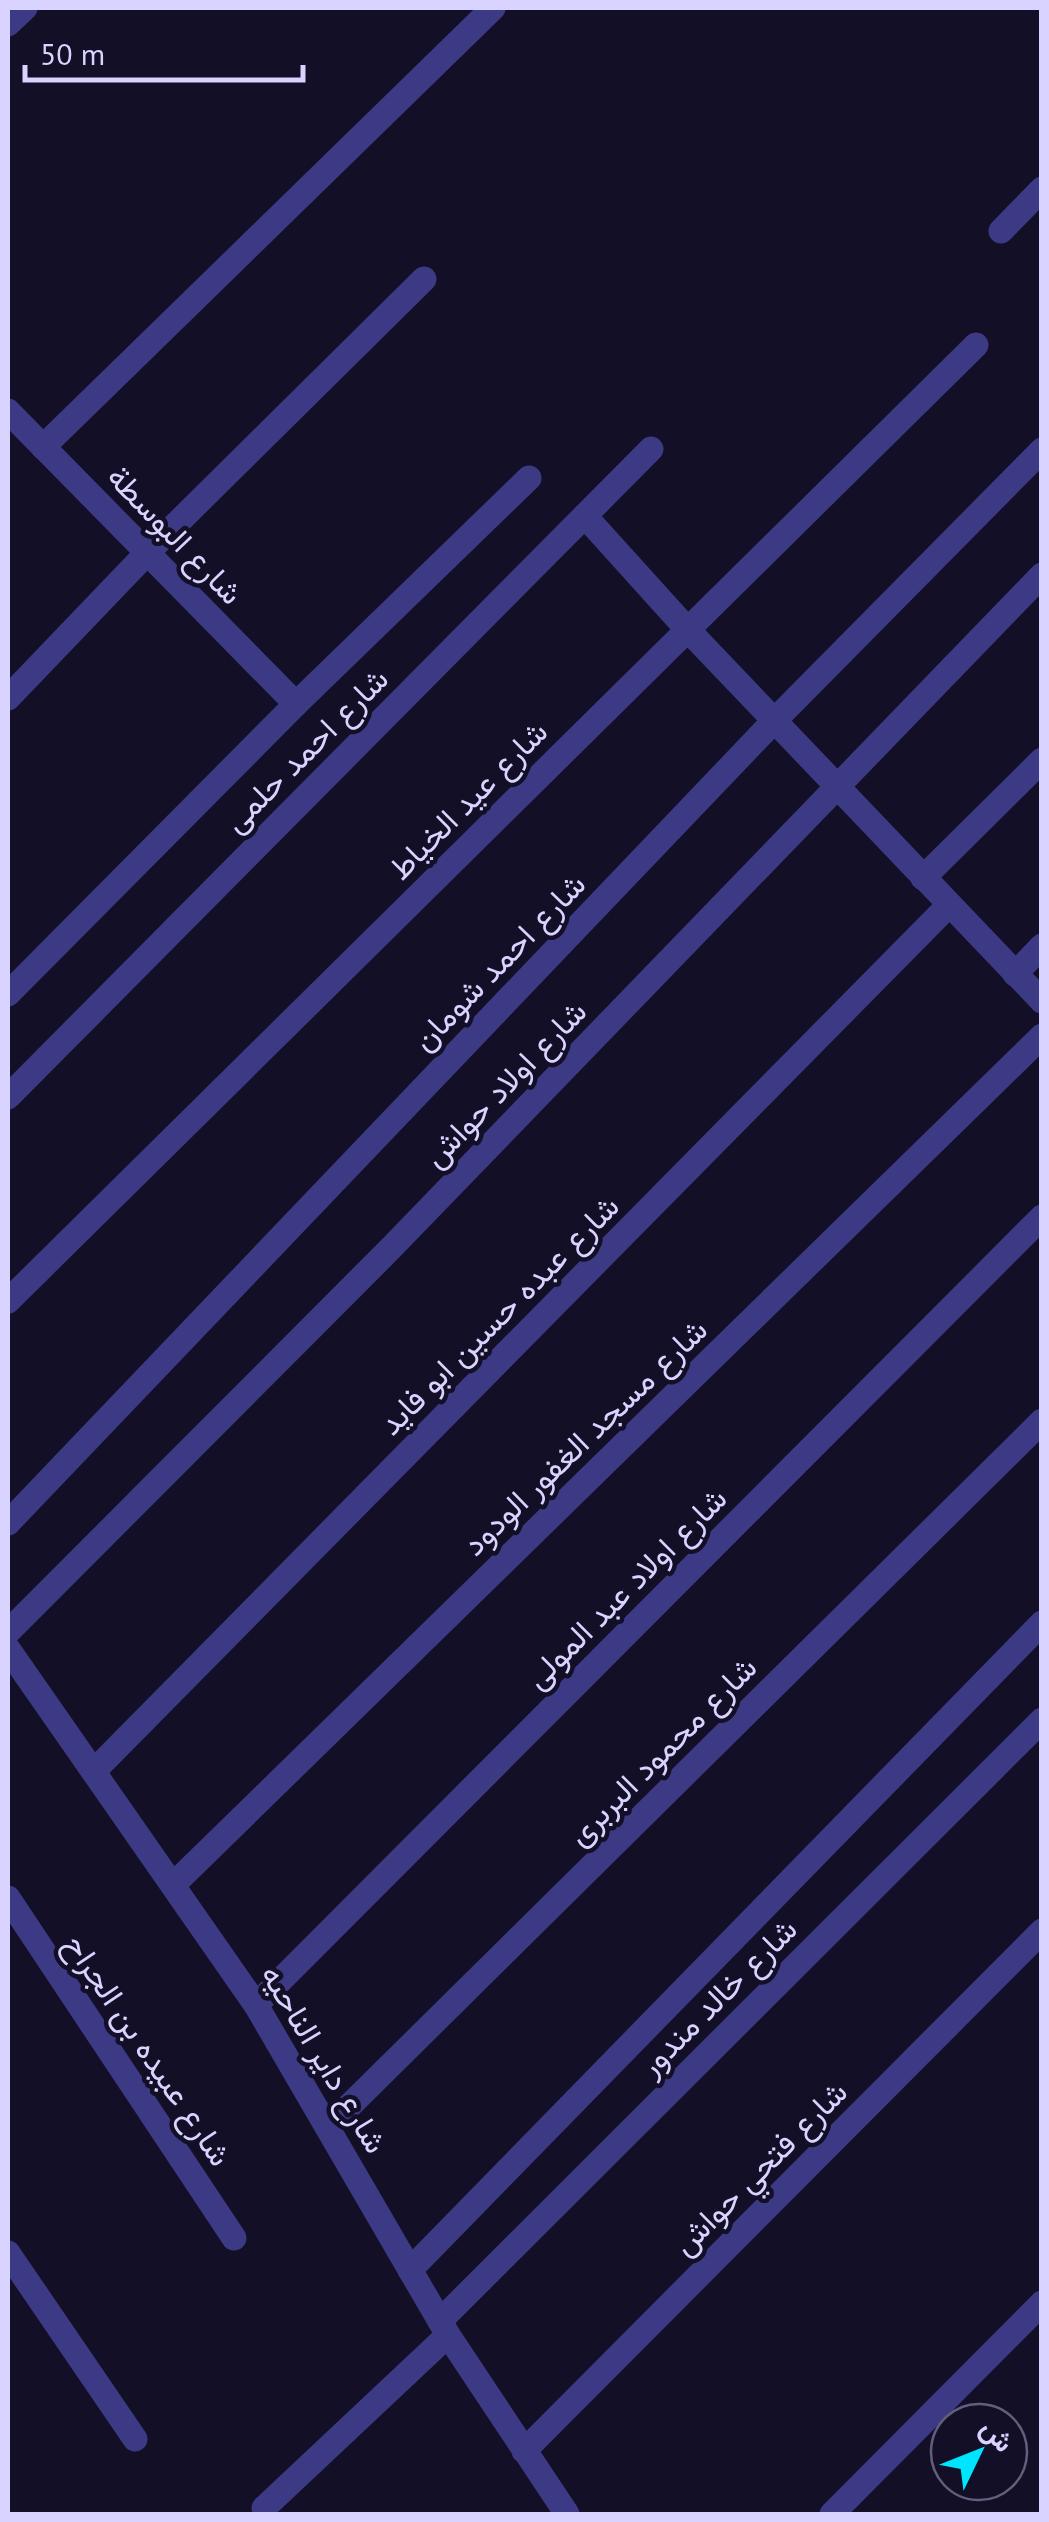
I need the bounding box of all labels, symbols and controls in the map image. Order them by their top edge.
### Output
scale bar [25,20,302,82]
text: 50 m [40,34,105,73]
street label: شارع البوسطة [97,456,253,614]
street label: شارع احمد حلمى [214,658,398,842]
street label: شارع عيد الخياط [379,711,557,889]
street label: شارع احمد شومان [403,863,595,1061]
street label: شارع اولاد حواش [414,990,596,1178]
street label: شارع عبده حسين ابو فايد [369,1185,629,1445]
street label: شارع مسجد الغفور الودود [453,1308,717,1566]
street label: شارع اولاد عبد المولى [515,1477,737,1699]
street label: شارع محمود البربرى [557,1646,767,1856]
street label: شارع خالد مندور [628,1908,807,2087]
street label: شارع عبيده بن الجراح [54,1925,242,2175]
street label: شارع داير الناحيه [250,1956,398,2162]
street label: شارع فتحي حواش [663,2071,860,2268]
north arrow [929,2402,1029,2502]
text: ش [973,2410,1023,2460]

